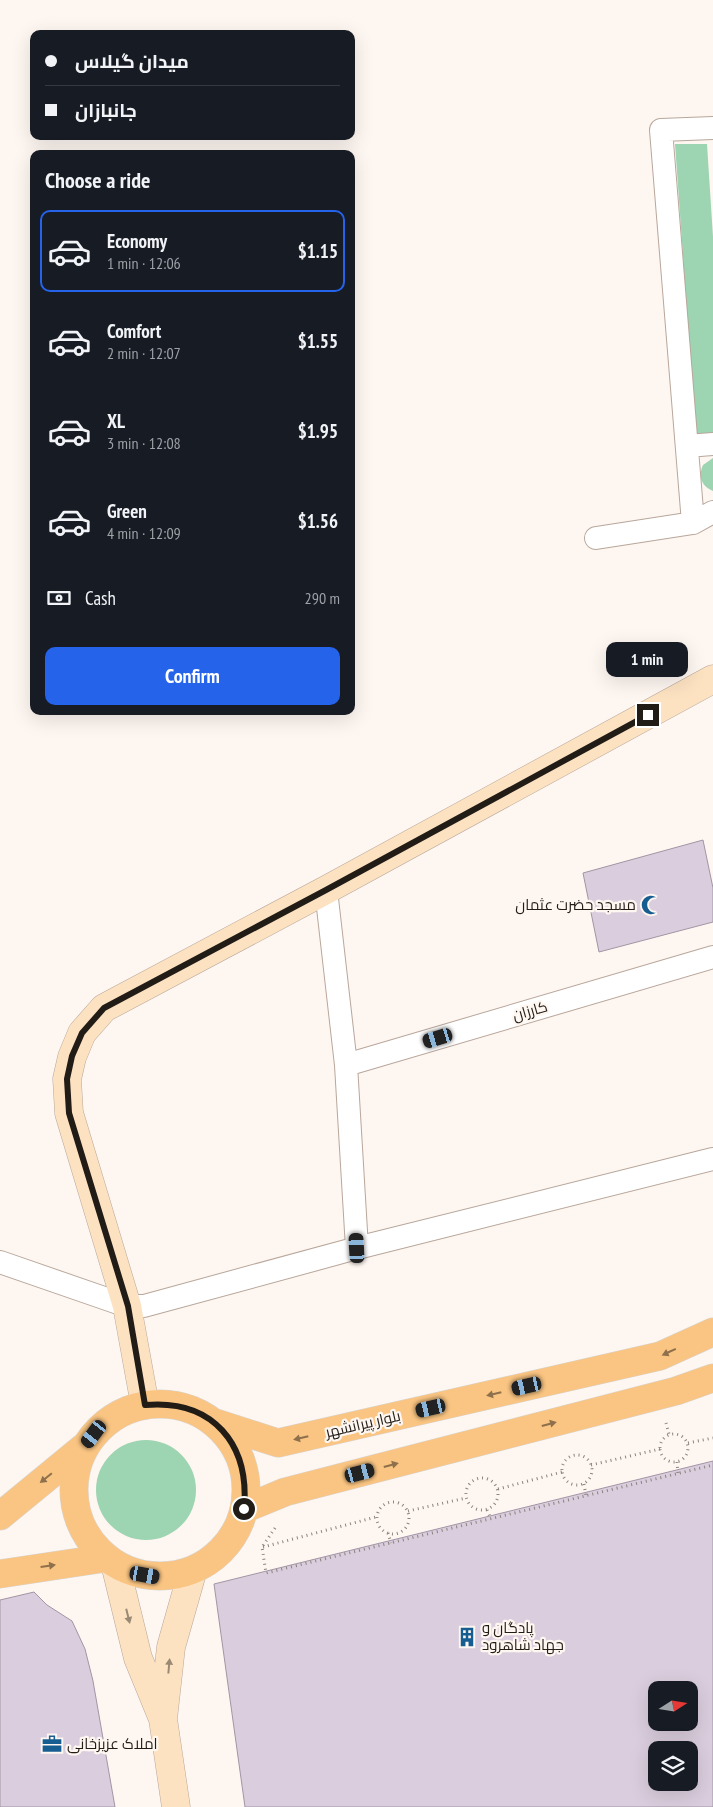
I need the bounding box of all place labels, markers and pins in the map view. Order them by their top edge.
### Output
mosque icon: مسجد حضرت عثمان [640,894,662,916]
place label: مسجد حضرت عثمان [515,895,636,915]
place label: پادگان و جهاد شاهرود [482,1618,564,1655]
building icon: پادگان و جهاد شاهرود [456,1626,478,1648]
office icon: املاک عزیزخانی [41,1733,63,1755]
place label: املاک عزیزخانی [67,1734,158,1754]

